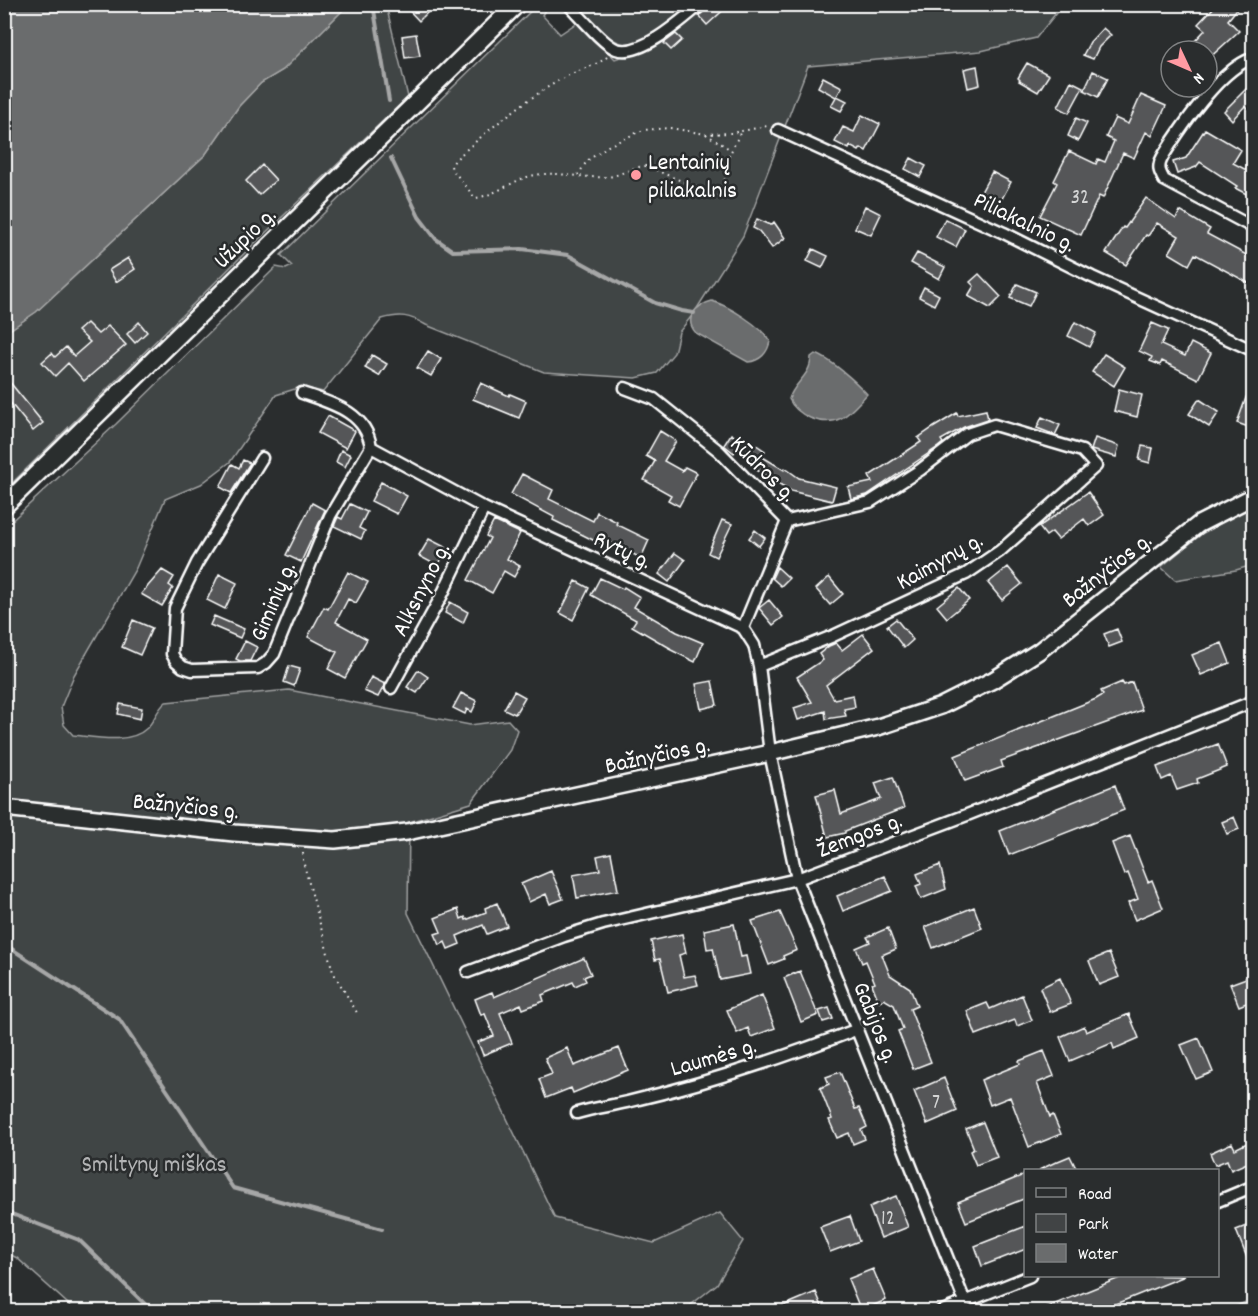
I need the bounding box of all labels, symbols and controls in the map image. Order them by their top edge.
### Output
north arrow [1159,39,1219,99]
text: N [1187,67,1209,89]
place label: Lentainių piliakalnis [648,147,737,209]
marker: Lentainių piliakalnis [629,168,643,182]
street label: Piliakalnio g. [967,184,1080,263]
house number: 32 [1071,184,1089,214]
street label: Užupio g. [207,200,285,278]
street label: Kūdros g. [721,429,803,511]
street label: Rytų g. [587,524,656,580]
street label: Kaimynų g. [891,525,990,600]
street label: Bažnyčios g. [1055,525,1160,618]
street label: Alksnyno g. [385,538,461,643]
street label: Giminių g. [243,557,307,647]
street label: Bažnyčios g. [602,729,713,785]
street label: Bažnyčios g. [131,786,240,830]
street label: Žemgos g. [812,805,908,869]
street label: Gabijos g. [842,977,906,1069]
street label: Laumės g. [667,1030,761,1087]
house number: 7 [932,1089,940,1119]
park label: Smiltynų miškas [81,1149,227,1183]
legend [1024,1169,1219,1277]
text: Road [1078,1183,1112,1208]
house number: 12 [881,1205,895,1235]
text: Park [1078,1213,1109,1238]
text: Water [1078,1243,1118,1268]

